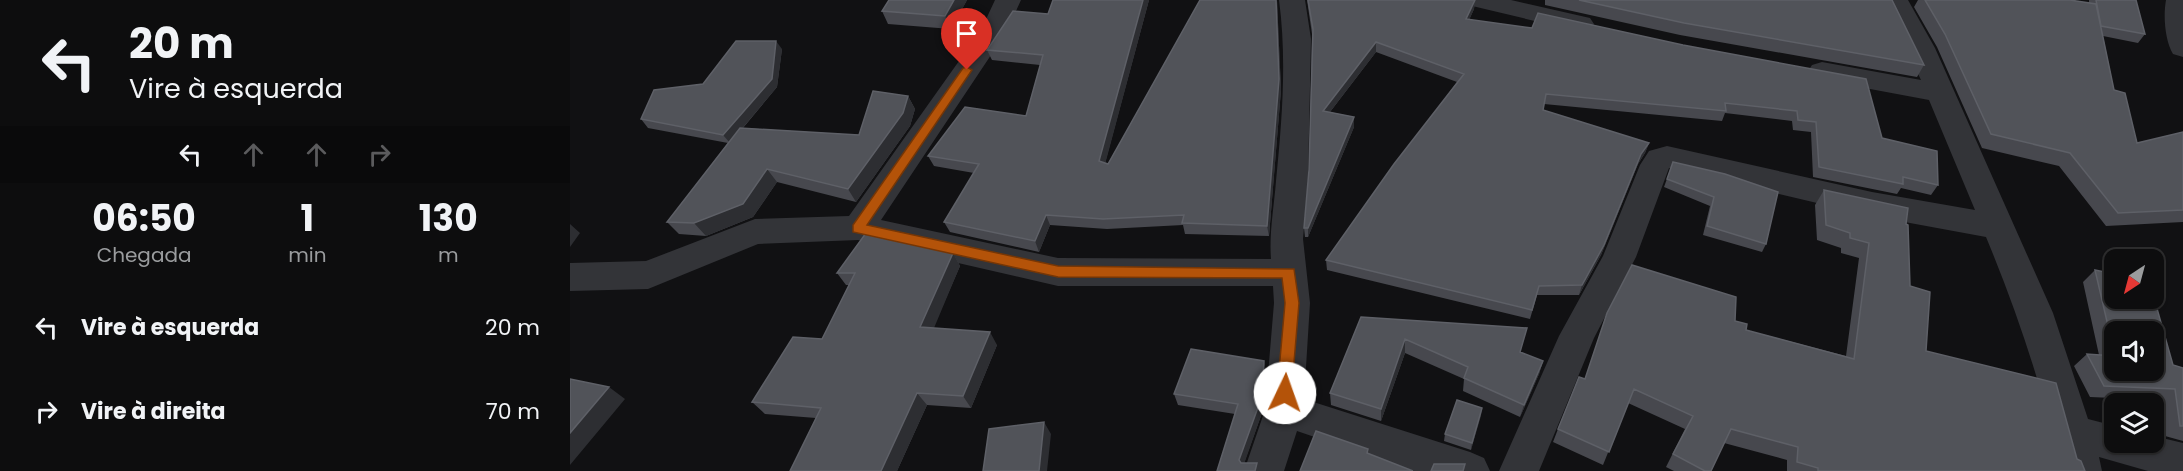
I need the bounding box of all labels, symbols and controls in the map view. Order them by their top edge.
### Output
pin [941,8,992,70]
text: 20 m [129,14,234,73]
icon: arrive [950,17,983,50]
icon: left [30,24,108,102]
text: Vire à esquerda [129,70,343,107]
icon: left [174,138,207,171]
icon: ahead [237,138,270,171]
icon: ahead [300,138,333,171]
icon: right [363,138,396,171]
text: 06:50 [92,193,196,244]
text: 1 [301,193,314,244]
text: 130 [419,193,478,244]
text: Chegada [97,241,191,269]
text: min [288,241,327,269]
text: m [438,241,459,269]
north arrow [2104,249,2164,309]
map controls [2104,249,2164,453]
icon: left [30,311,63,344]
text: Vire à esquerda [81,312,259,343]
text: 20 m [485,312,540,343]
button: sound [2104,321,2164,381]
position arrow [1253,361,1317,425]
button: layers [2104,393,2164,453]
icon: right [30,395,63,428]
text: Vire à direita [81,396,226,427]
text: 70 m [486,396,540,427]

